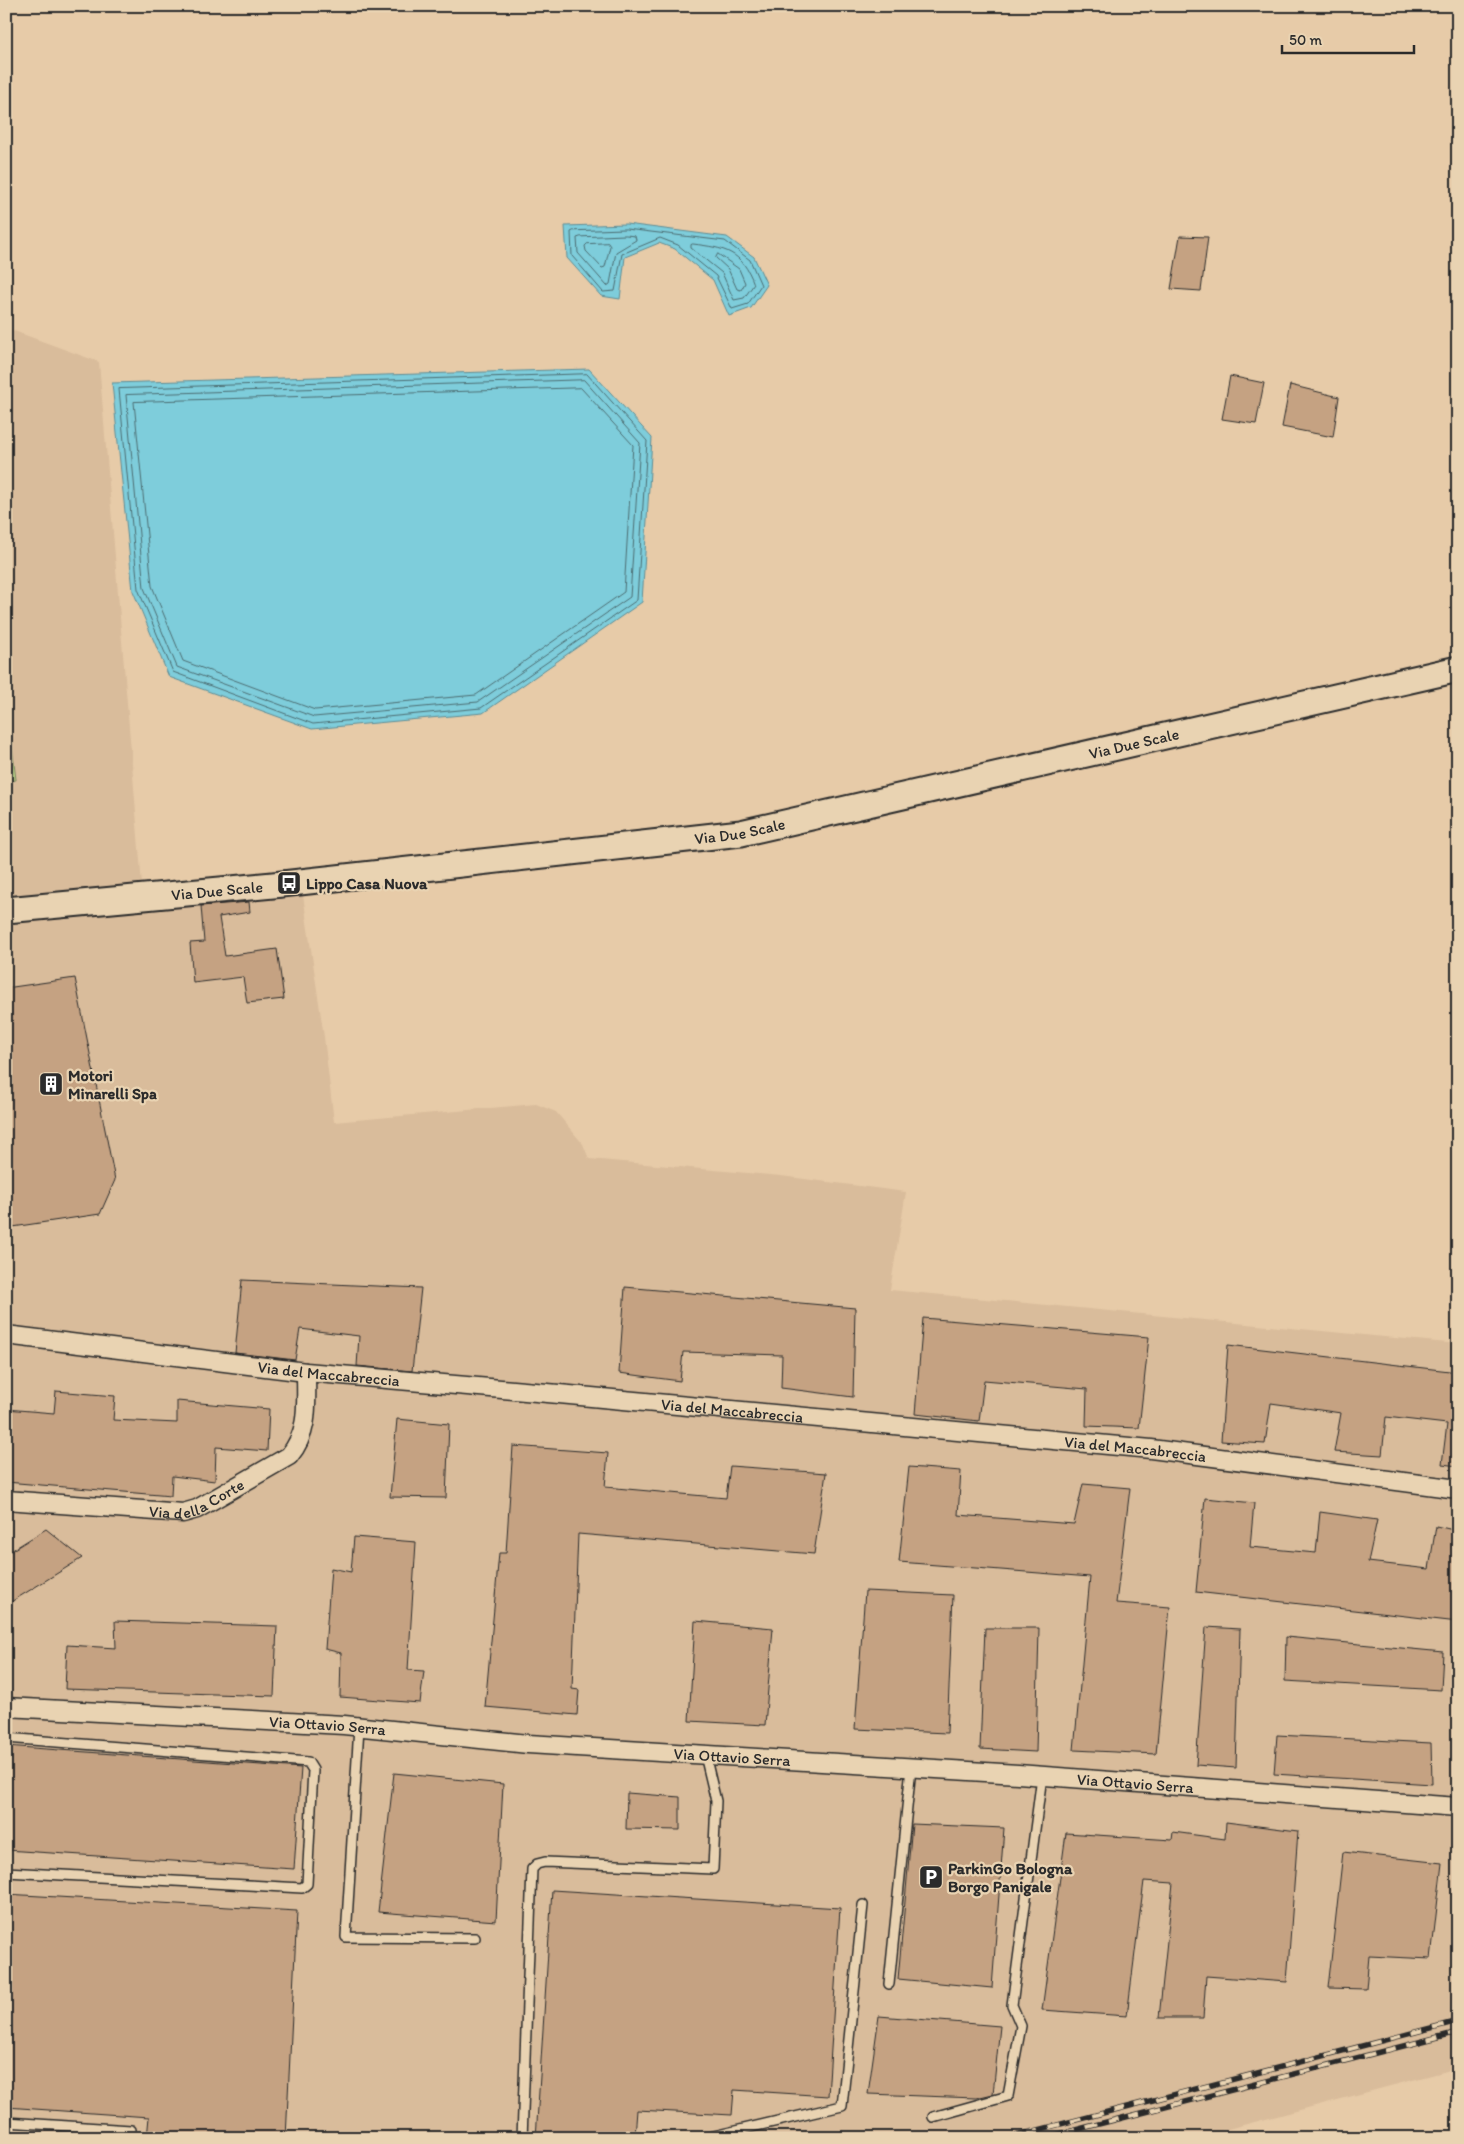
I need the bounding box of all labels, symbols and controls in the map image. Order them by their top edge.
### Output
scale bar [1282,22,1414,54]
text: 50 m [1289,31,1322,49]
street label: Via Due Scale [1087,724,1181,763]
street label: Via Due Scale [693,814,787,848]
bus stop icon: Lippo Casa Nuova [276,870,302,896]
place label: Lippo Casa Nuova [306,874,428,894]
street label: Via Due Scale [170,877,264,904]
place label: Motori Minarelli Spa [68,1066,157,1104]
building icon: Motori Minarelli Spa [38,1071,64,1097]
street label: Via del Maccabreccia [256,1357,401,1390]
street label: Via del Maccabreccia [660,1395,804,1427]
street label: Via del Maccabreccia [1063,1432,1207,1466]
street label: Via della Corte [148,1475,248,1523]
street label: Via Ottavio Serra [269,1712,387,1739]
street label: Via Ottavio Serra [673,1744,792,1770]
street label: Via Ottavio Serra [1076,1769,1195,1797]
place label: ParkinGo Bologna Borgo Panigale [948,1859,1073,1897]
parking icon: ParkinGo Bologna Borgo Panigale [918,1864,944,1890]

